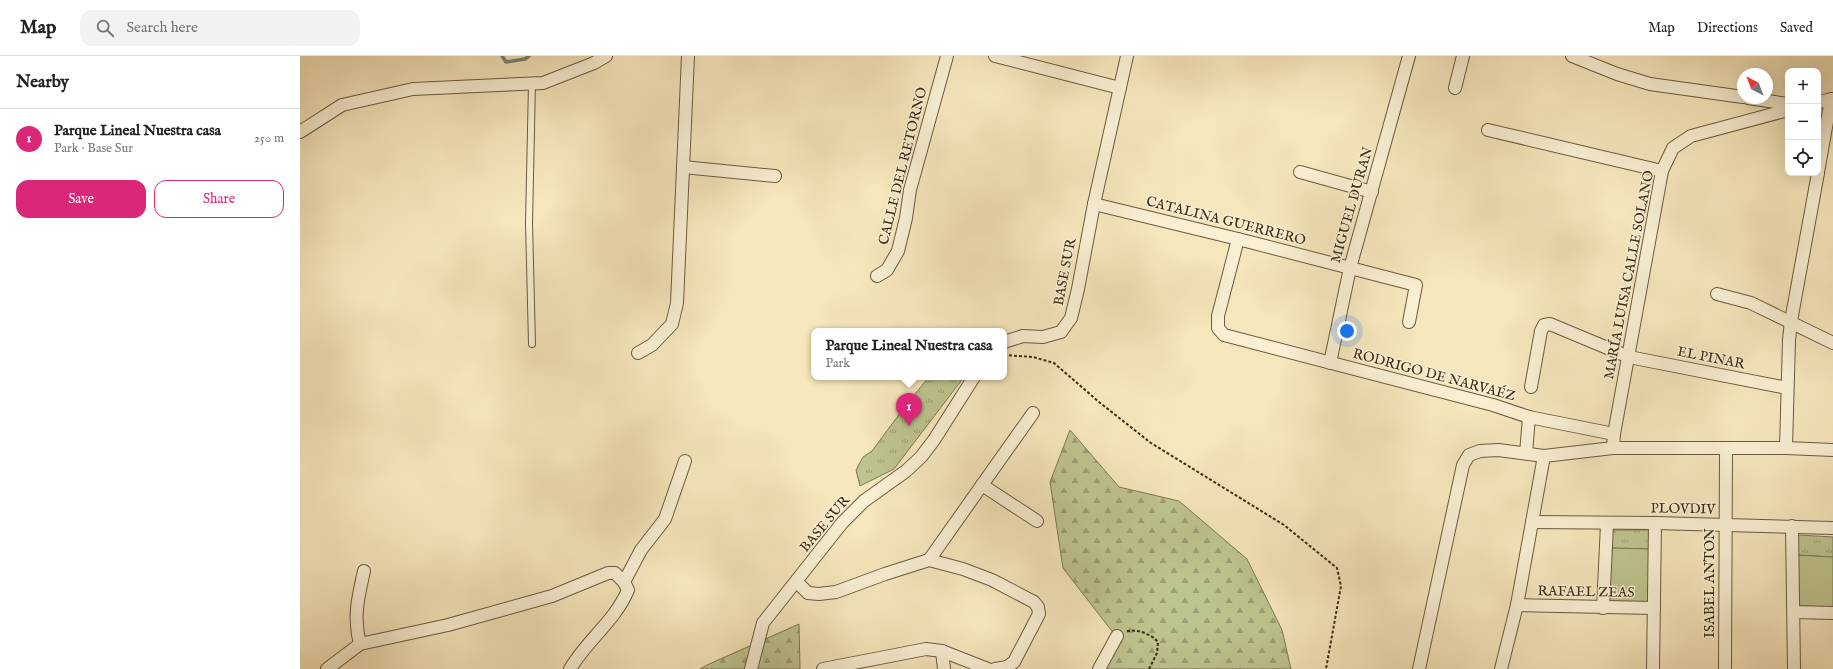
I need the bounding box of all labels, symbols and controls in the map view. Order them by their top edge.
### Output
search box [80,10,360,46]
text: Map [20,16,56,40]
icon: search [94,17,116,39]
text: Search here [126,18,198,37]
text: Map [1648,19,1675,37]
text: Directions [1697,19,1758,37]
text: Saved [1780,19,1813,37]
north arrow [1737,68,1773,104]
map controls [1785,68,1821,176]
button: + [1785,68,1821,104]
text: Nearby [16,72,69,93]
street label: CALLE DEL RETORNO [875,85,931,247]
button: − [1785,104,1821,140]
text: Parque Lineal Nuestra casa [54,121,221,140]
text: 1 [27,130,31,147]
text: 250 m [254,130,284,147]
text: Park · Base Sur [54,140,133,157]
button: locate [1785,140,1821,176]
street label: MIGUEL DURAN [1327,145,1377,265]
street label: MARÍA LUISA CALLE SOLANO [1599,168,1658,381]
button: Save [16,180,146,218]
button: Share [154,180,284,218]
street label: CATALINA GUERRERO [1144,192,1308,250]
street label: BASE SUR [1050,236,1080,307]
your location [1337,321,1357,341]
popup [811,328,1007,380]
text: Parque Lineal Nuestra casa [826,336,992,355]
street label: EL PINAR [1676,343,1747,373]
street label: RODRIGO DE NARVAÉZ [1351,344,1518,405]
text: Park [826,355,850,372]
pin: 1 [896,393,922,426]
street label: BASE SUR [796,492,854,556]
street label: PLOVDIV [1650,499,1716,519]
street label: ISABEL ANTON [1701,528,1719,638]
street label: RAFAEL ZEAS [1537,582,1635,602]

